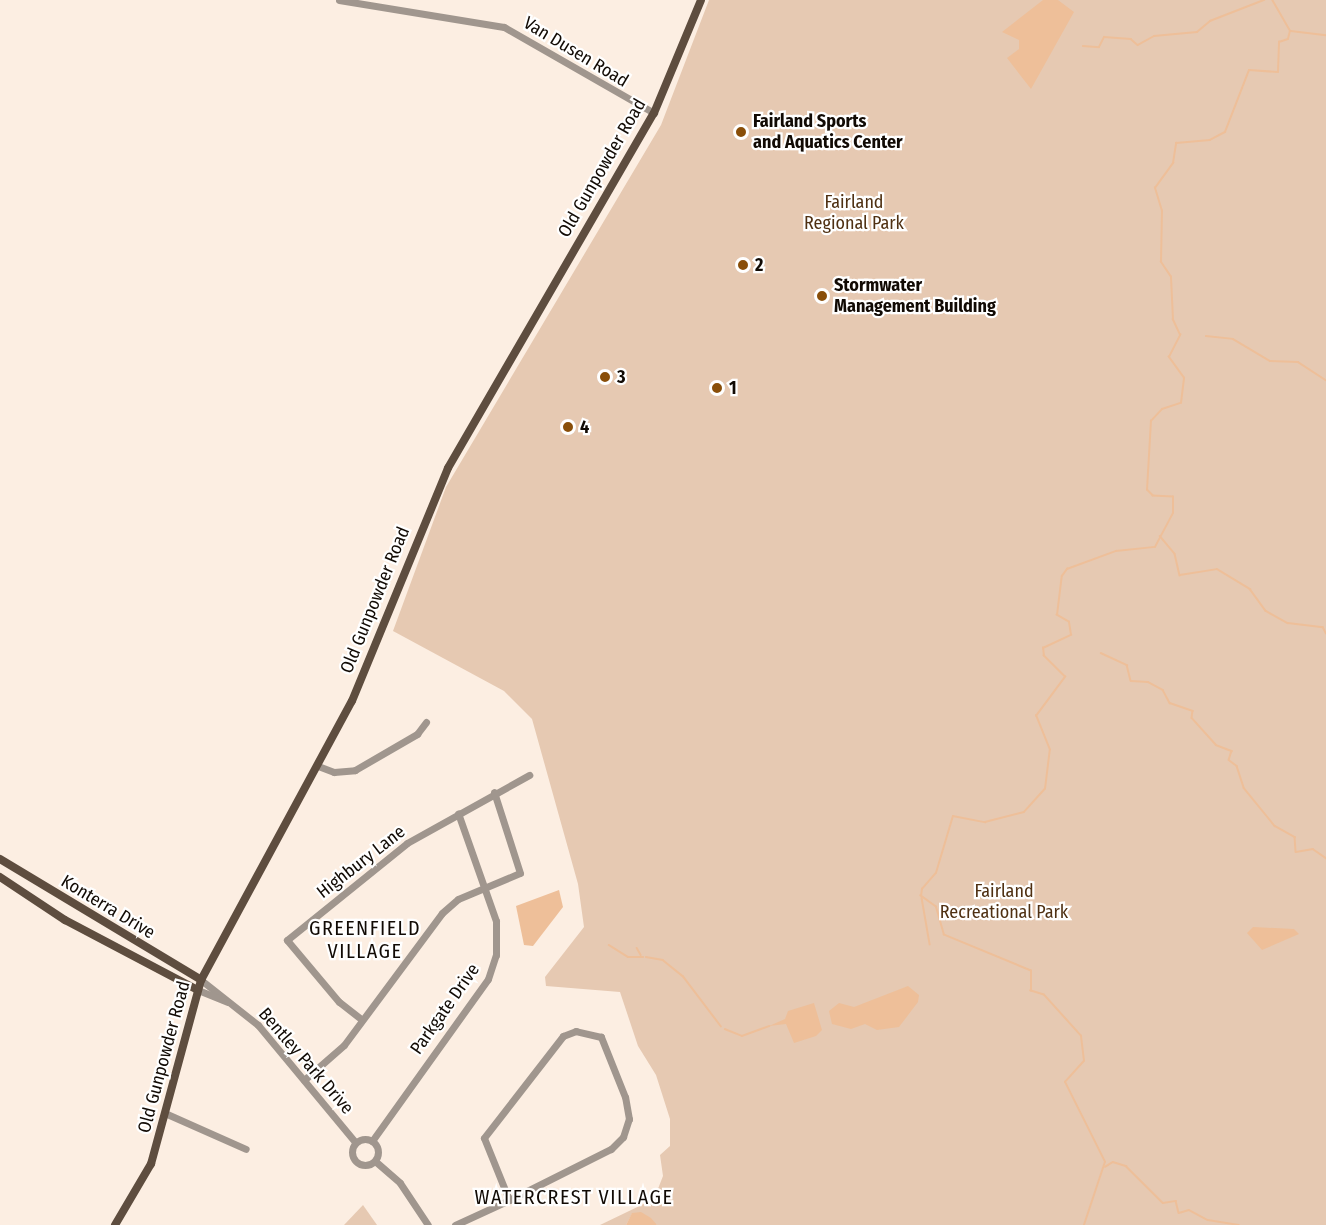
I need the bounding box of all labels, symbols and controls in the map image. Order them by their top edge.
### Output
street label: Van Dusen Road [520,12,632,92]
street label: Old Gunpowder Road [554,95,650,241]
place label: Fairland Sports and Aquatics Center [753,111,903,154]
marker: Fairland Sports and Aquatics Center [734,125,748,139]
park label: Fairland Regional Park [804,192,904,234]
place label: 2 [755,254,763,276]
marker: 2 [736,258,750,272]
place label: Stormwater Management Building [834,275,996,318]
marker: Stormwater Management Building [815,289,829,303]
place label: 3 [617,366,626,388]
marker: 3 [598,370,612,384]
place label: 1 [729,377,737,399]
marker: 1 [710,381,724,395]
place label: 4 [580,416,589,438]
marker: 4 [561,420,575,434]
street label: Old Gunpowder Road [336,524,414,676]
street label: Highbury Lane [313,821,409,903]
street label: Konterra Drive [57,870,159,944]
park label: Fairland Recreational Park [940,881,1068,924]
district label: GREENFIELD VILLAGE [309,916,421,963]
street label: Parkgate Drive [406,960,484,1058]
street label: Old Gunpowder Road [133,979,195,1135]
street label: Bentley Park Drive [254,1003,358,1119]
district label: WATERCREST VILLAGE [475,1185,673,1209]

